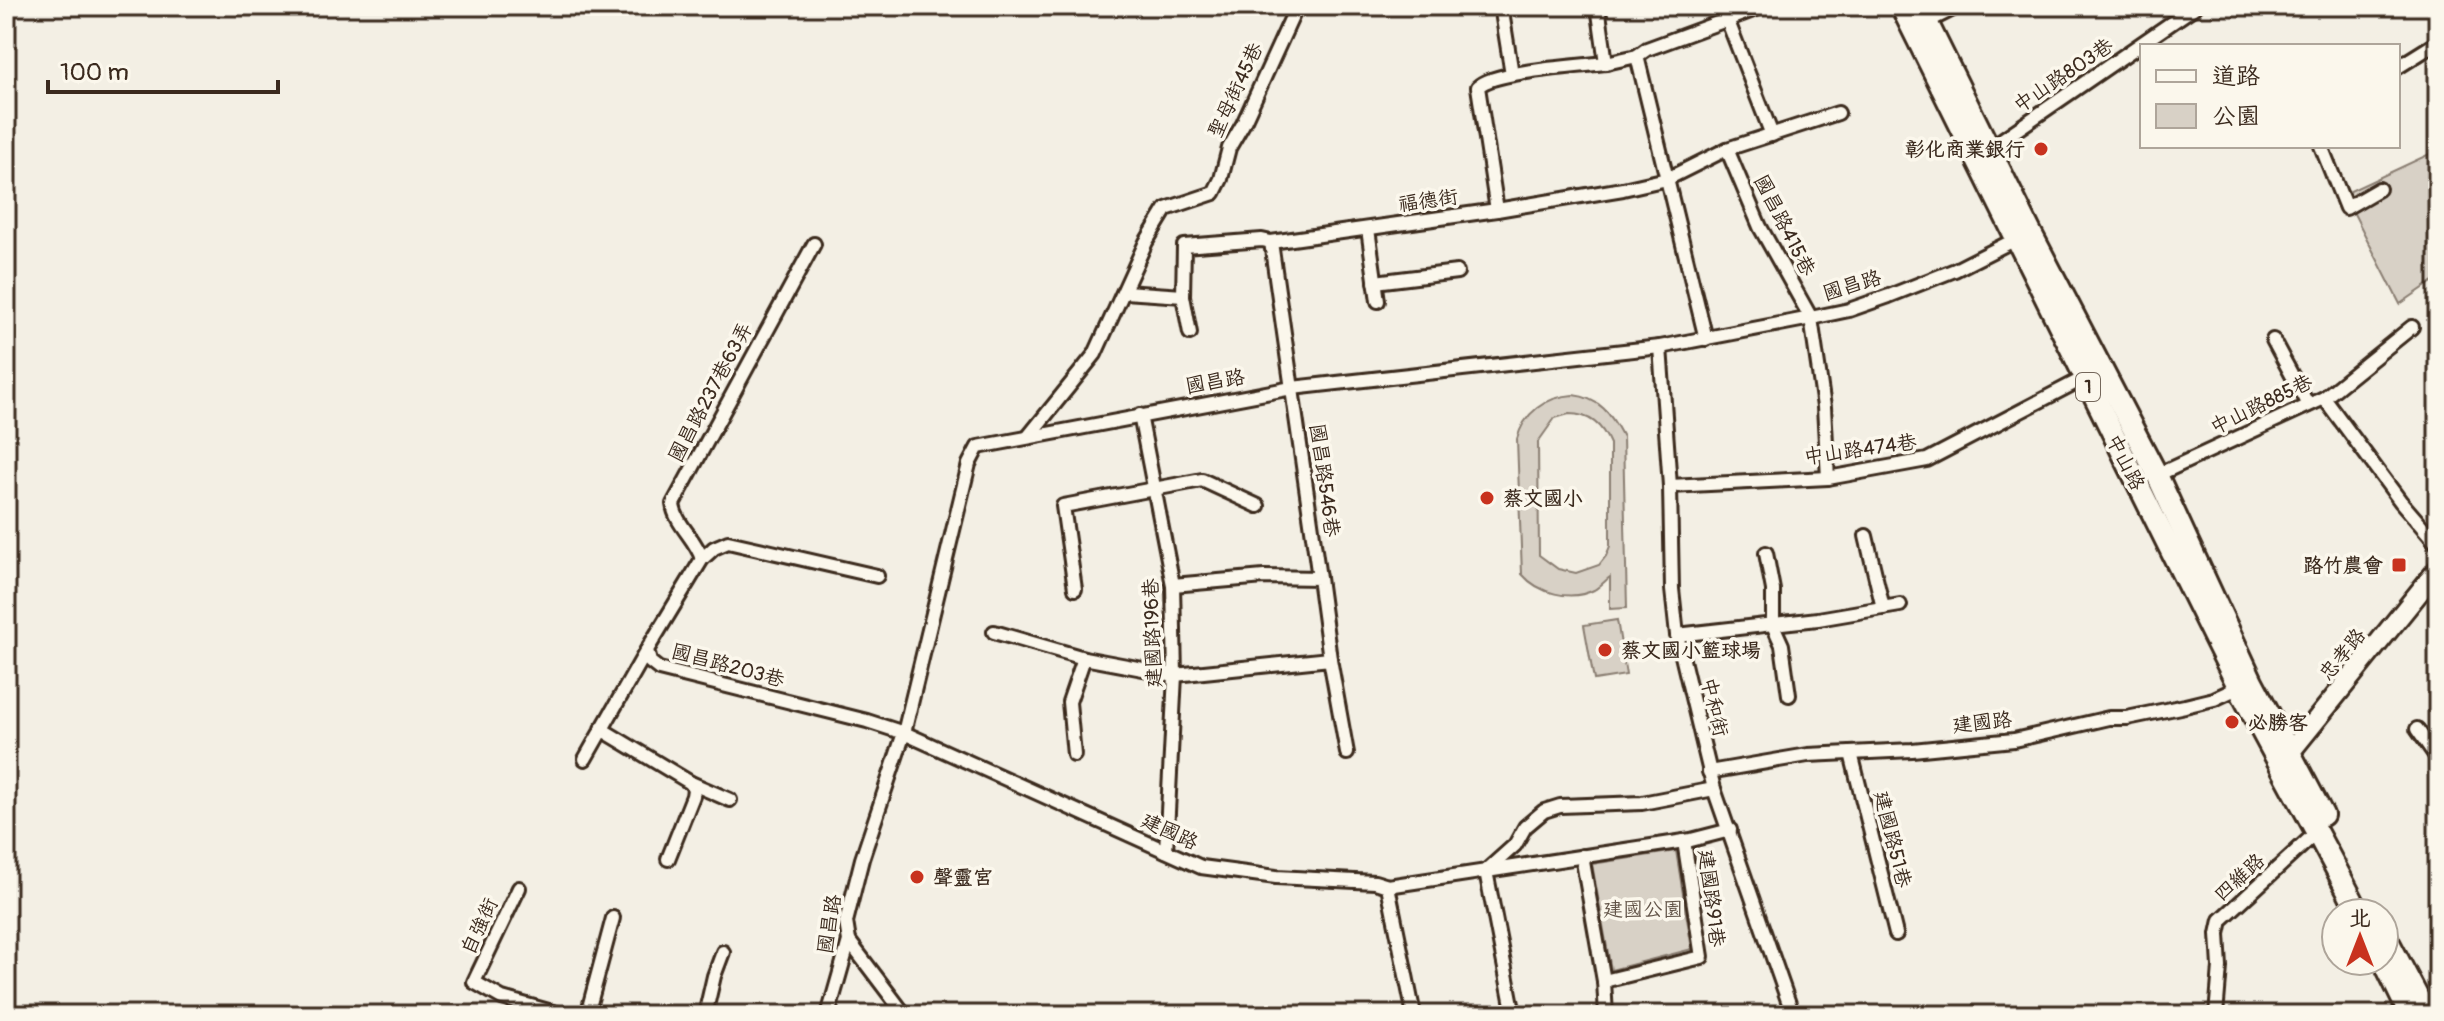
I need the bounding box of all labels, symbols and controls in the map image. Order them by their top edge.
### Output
street label: 中山路803巷 [2009,32,2119,118]
street label: 聖母街45巷 [1202,38,1269,142]
scale bar [48,44,278,94]
legend [2140,44,2400,148]
text: 100 m [60,58,129,87]
text: 道路 [2212,62,2260,91]
text: 公園 [2212,102,2260,131]
place label: 彰化商業銀行 [1905,137,2025,162]
marker: 彰化商業銀行 [2032,140,2050,158]
street label: 國昌路415巷 [1748,170,1821,281]
street label: 福德街 [1397,184,1460,217]
street label: 國昌路 [1820,264,1885,306]
street label: 國昌路237巷63弄 [663,318,758,467]
street label: 國昌路 [1183,364,1248,399]
street label: 中山路885巷 [2206,368,2317,440]
road number: 1 [2076,373,2100,401]
street label: 國昌路546巷 [1304,422,1345,539]
street label: 中山路474巷 [1802,429,1919,470]
street label: 中山路 [2101,430,2151,496]
place label: 蔡文國小 [1503,486,1583,511]
marker: 蔡文國小 [1478,489,1496,507]
place label: 路竹農會 [2303,553,2383,578]
marker: 路竹農會 [2390,556,2408,574]
street label: 建國路196巷 [1138,577,1167,688]
street label: 忠孝路 [2314,622,2372,685]
street label: 國昌路203巷 [669,638,788,693]
place label: 蔡文國小籃球場 [1621,638,1761,663]
marker: 蔡文國小籃球場 [1596,641,1614,659]
street label: 中和街 [1696,675,1733,739]
street label: 建國路 [1951,707,2014,738]
place label: 必勝客 [2248,710,2308,735]
marker: 必勝客 [2223,713,2241,731]
street label: 建國路51巷 [1868,788,1917,891]
street label: 建國路 [1137,807,1203,856]
street label: 四維路 [2209,847,2271,907]
street label: 建國路91巷 [1693,848,1730,949]
place label: 聲靈宮 [933,865,993,890]
marker: 聲靈宮 [908,868,926,886]
street label: 國昌路 [812,892,847,956]
street label: 自強街 [455,894,503,959]
park label: 建國公園 [1603,897,1683,922]
north arrow [2320,897,2400,977]
text: 北 [2349,904,2371,932]

